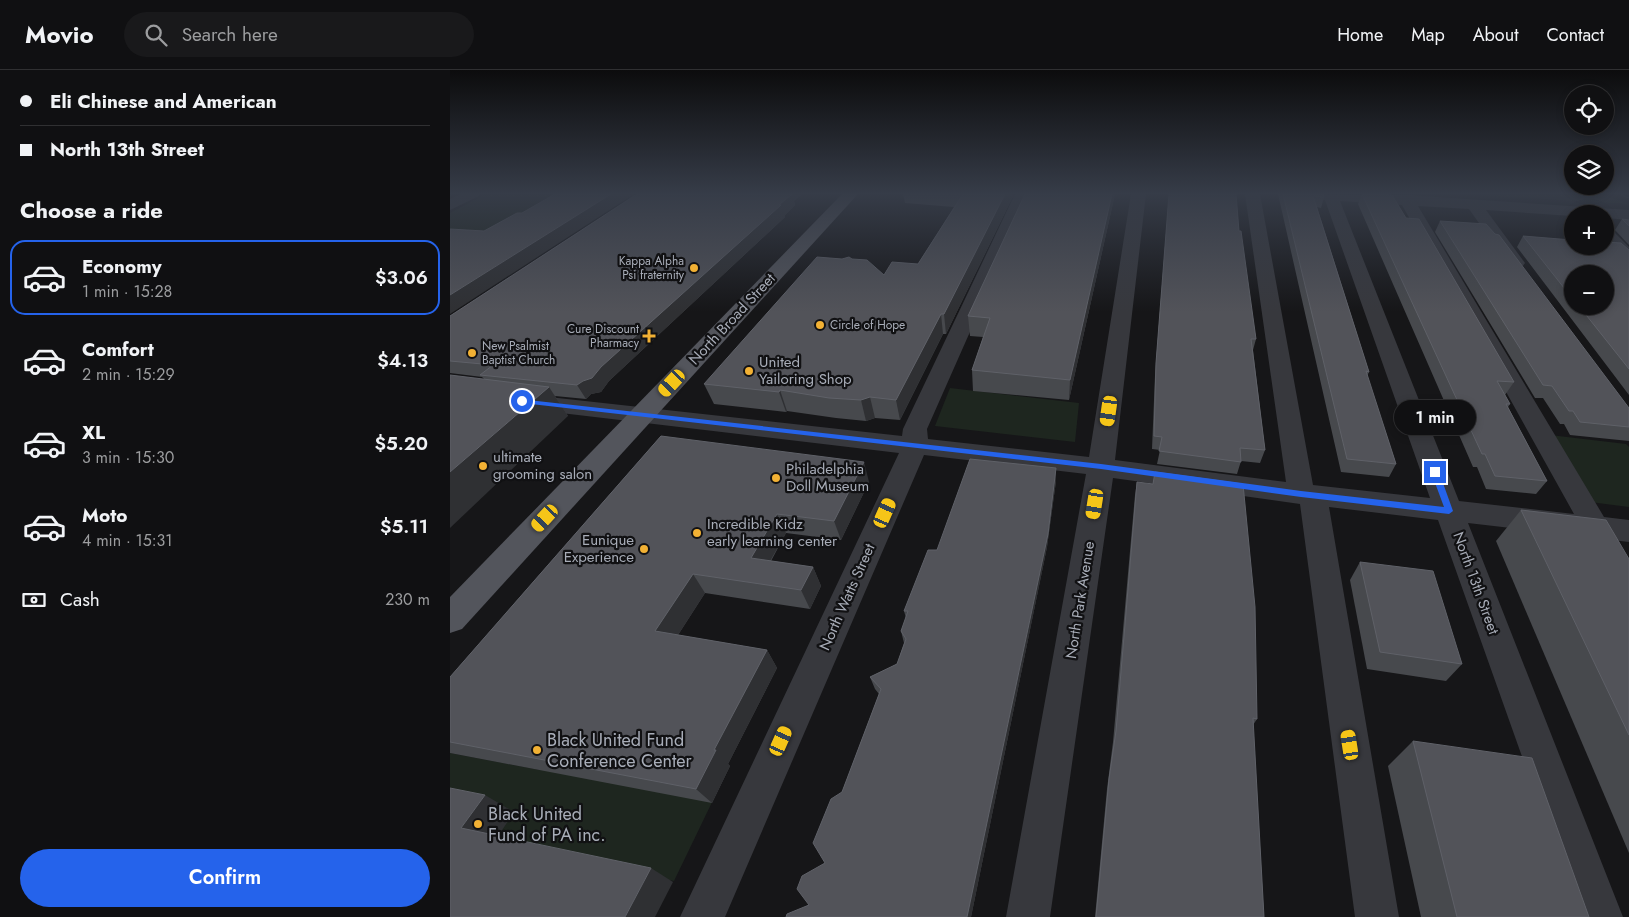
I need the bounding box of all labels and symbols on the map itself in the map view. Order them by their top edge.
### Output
place label: Kappa Alpha Psi fraternity [619,252,685,284]
marker: Kappa Alpha Psi fraternity [688,262,700,274]
street label: North Broad Street [684,268,781,370]
place label: Circle of Hope [830,316,905,334]
marker: Circle of Hope [814,319,826,331]
place label: Cure Discount Pharmacy [567,320,640,352]
marker: Cure Discount Pharmacy [643,330,655,342]
place label: New Psalmist Baptist Church [482,337,555,369]
marker: New Psalmist Baptist Church [466,347,478,359]
place label: United Yailoring Shop [759,351,852,390]
marker: United Yailoring Shop [743,365,755,377]
car [656,367,687,399]
route start [511,390,533,412]
car [1099,395,1118,427]
callout: 1 min [1394,400,1476,434]
place label: ultimate grooming salon [493,446,592,485]
place label: Philadelphia Doll Museum [786,458,869,497]
marker: ultimate grooming salon [477,460,489,472]
route end [1424,461,1446,483]
marker: Philadelphia Doll Museum [770,472,782,484]
car [1085,488,1104,520]
car [872,496,897,530]
car [529,502,560,534]
place label: Incredible Kidz early learning center [707,513,838,552]
marker: Incredible Kidz early learning center [691,527,703,539]
place label: Eunique Experience [564,529,634,568]
street label: North 13th Street [1447,529,1505,638]
street label: North Park Avenue [1060,539,1100,660]
street label: North Watts Street [814,540,881,654]
marker: Eunique Experience [638,543,650,555]
car [768,724,793,758]
place label: Black United Fund Conference Center [547,727,693,774]
car [1340,729,1359,761]
marker: Black United Fund Conference Center [531,744,543,756]
place label: Black United Fund of PA inc. [488,801,606,848]
marker: Black United Fund of PA inc. [472,818,484,830]

